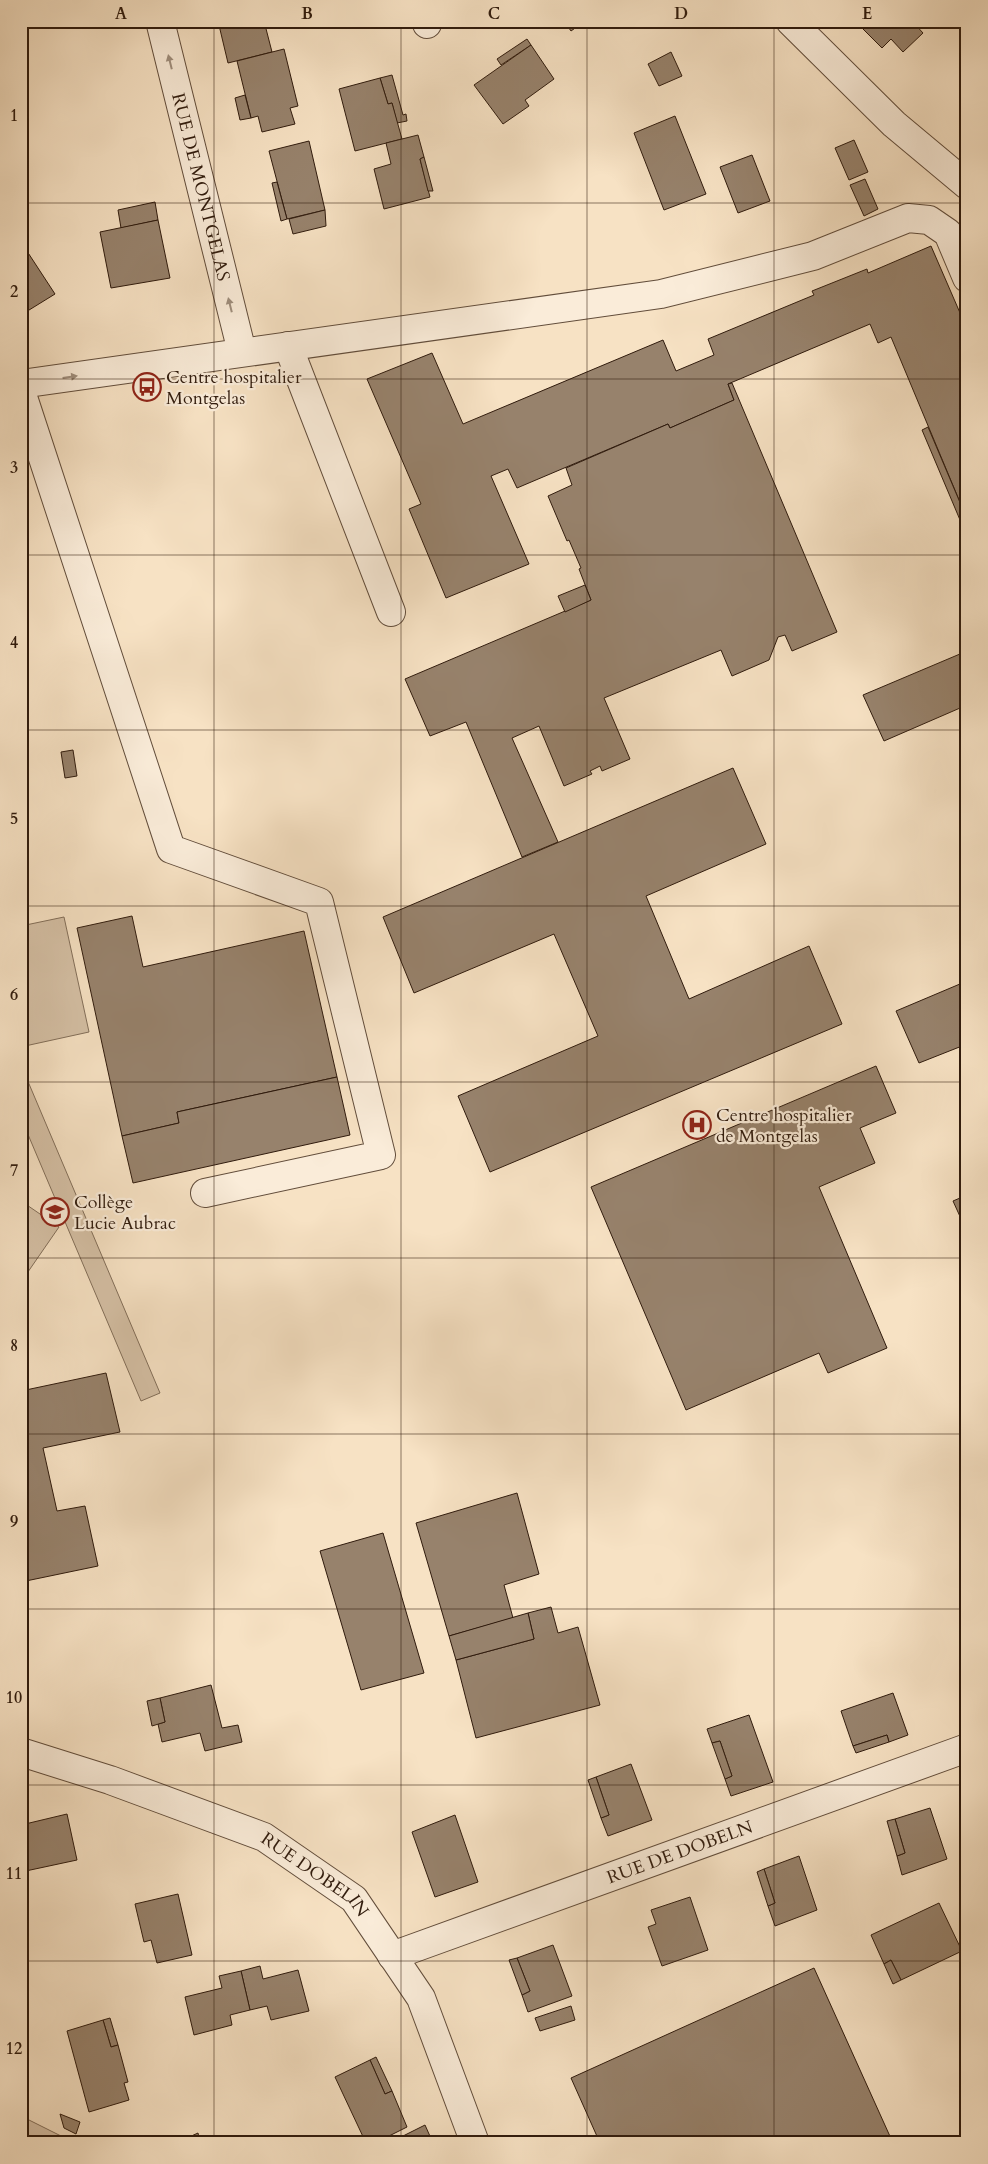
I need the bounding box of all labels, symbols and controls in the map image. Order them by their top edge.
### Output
text: A [115,3,127,25]
text: B [301,3,313,25]
text: C [488,3,500,25]
text: D [674,3,688,25]
text: E [862,3,872,25]
one-way arrow [166,55,174,70]
street label: RUE DE MONTGELAS [165,90,236,284]
text: 1 [10,105,18,127]
text: 2 [10,281,18,303]
one-way arrow [226,298,234,313]
place label: Centre hospitalier Montgelas [166,365,302,411]
bus stop icon: Centre hospitalier Montgelas [132,372,162,402]
one-way arrow [62,373,78,381]
text: 3 [10,457,18,479]
text: 4 [10,632,18,654]
text: 5 [10,808,18,830]
text: 6 [10,984,18,1006]
place label: Centre hospitalier de Montgelas [716,1103,852,1149]
hospital icon: Centre hospitalier de Montgelas [682,1110,712,1140]
text: 7 [10,1160,18,1182]
place label: Collège Lucie Aubrac [74,1190,176,1236]
school or university icon: Collège Lucie Aubrac [40,1197,70,1227]
text: 8 [10,1335,18,1357]
text: 9 [10,1511,18,1533]
text: 10 [6,1687,22,1709]
street label: RUE DE DOBELN [603,1814,757,1890]
street label: RUE DOBELIN [256,1827,375,1922]
text: 11 [6,1863,22,1885]
text: 12 [6,2038,22,2060]

